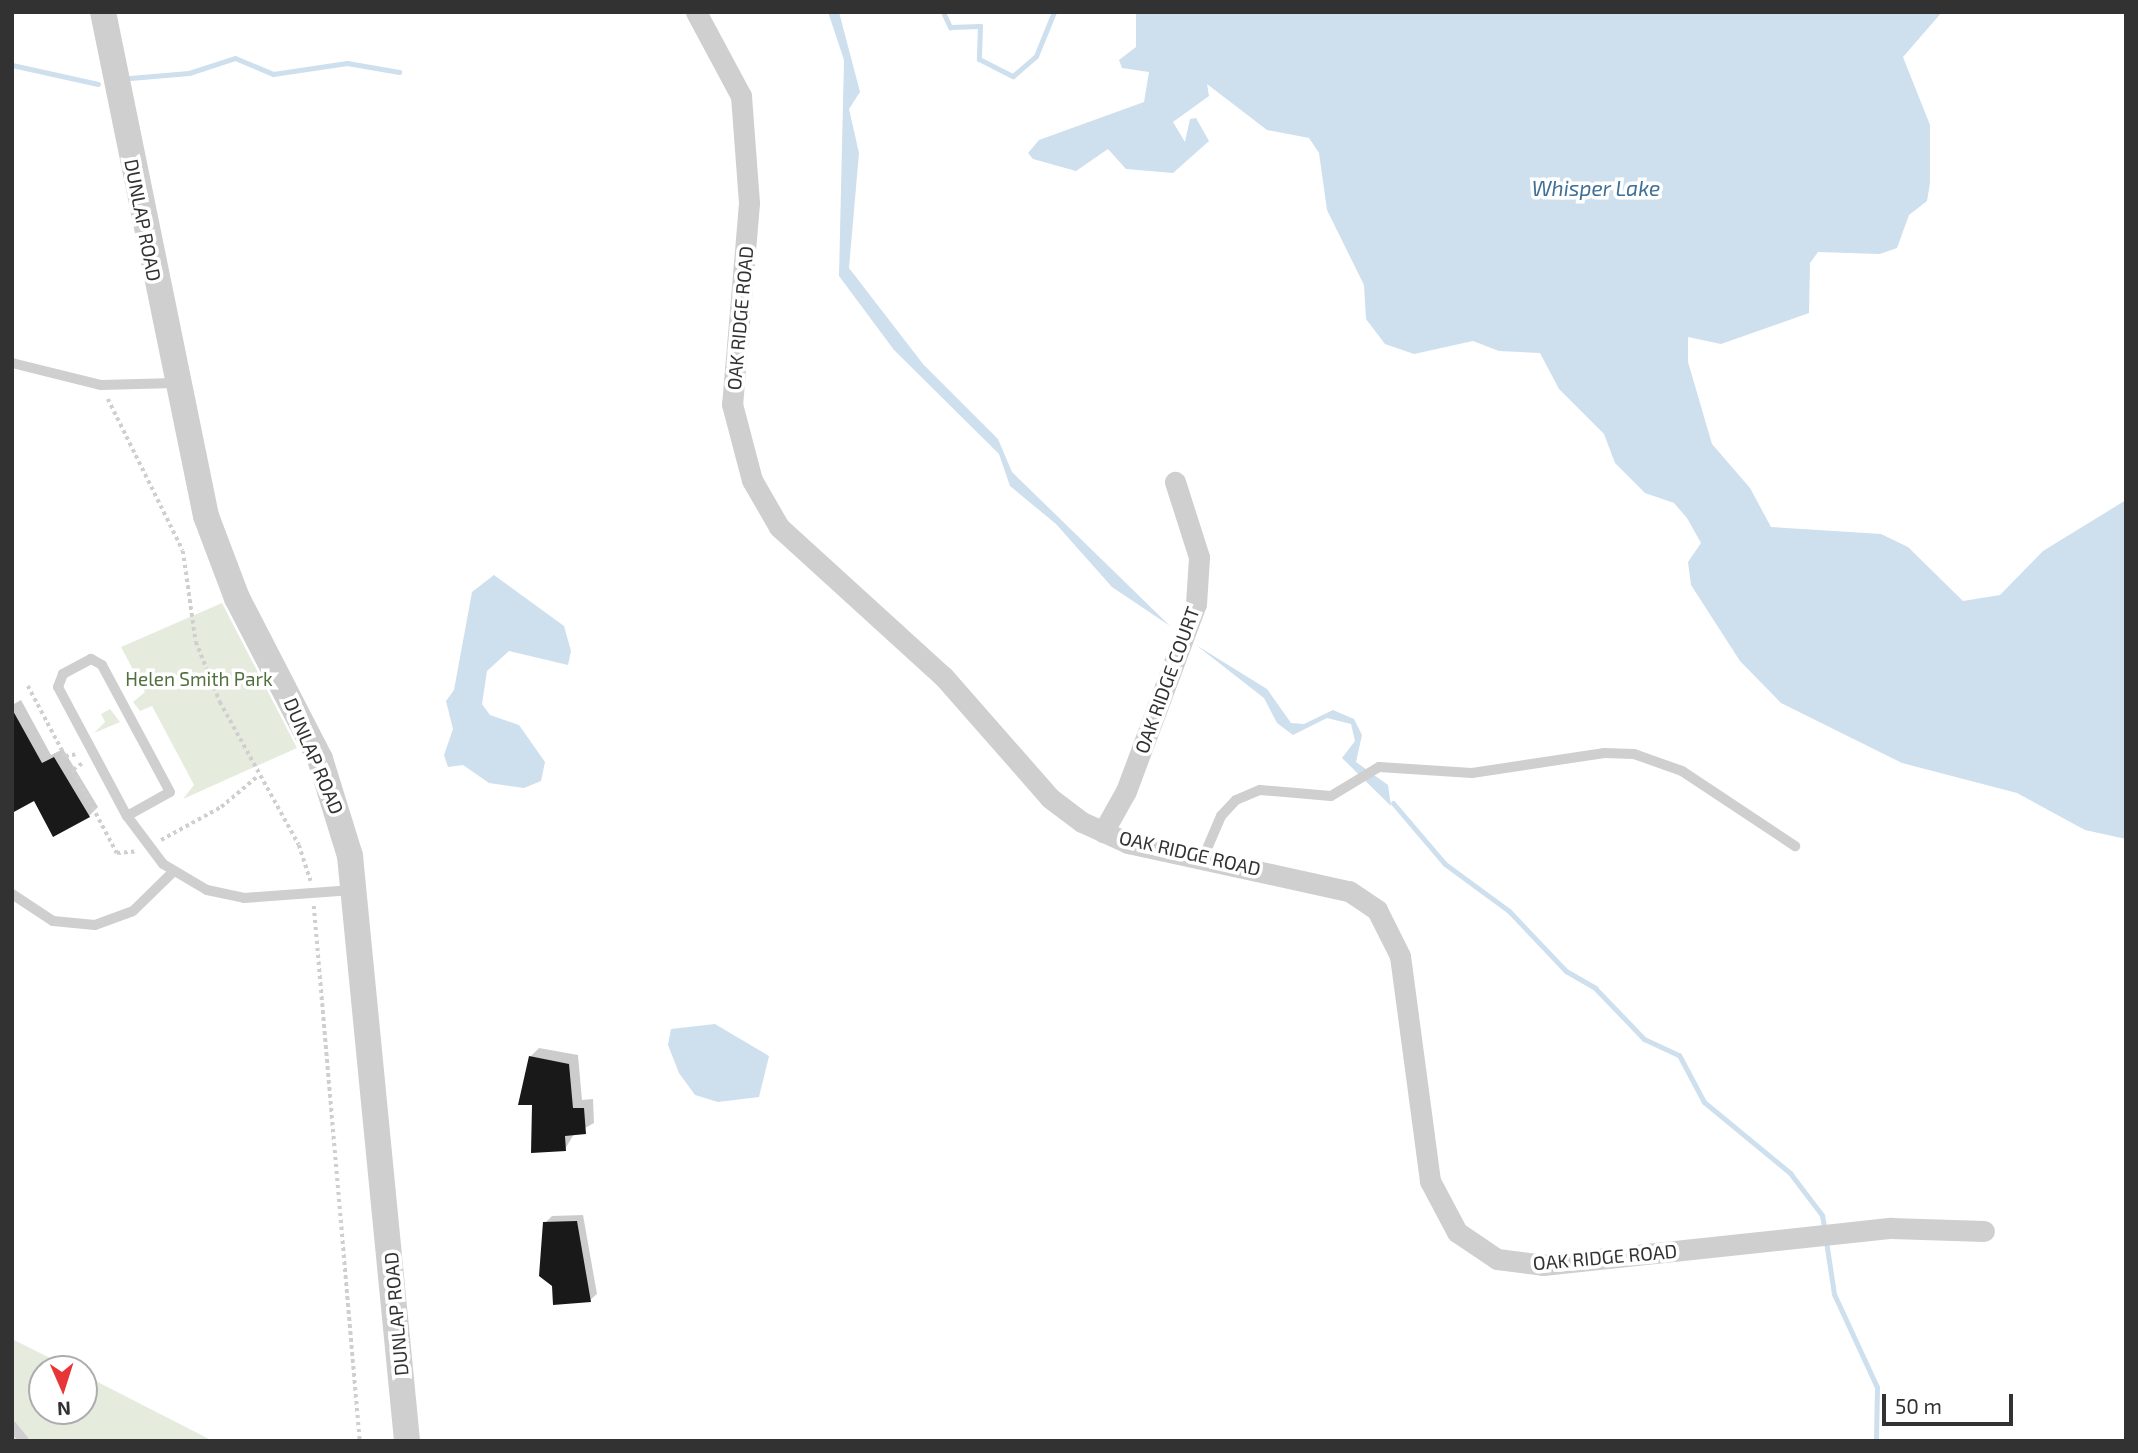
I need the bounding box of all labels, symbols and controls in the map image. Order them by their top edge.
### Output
street label: DUNLAP ROAD [120,157,166,283]
water label: Whisper Lake [1532,175,1660,201]
street label: OAK RIDGE ROAD [722,245,758,391]
street label: OAK RIDGE COURT [1130,603,1204,757]
park label: Helen Smith Park [125,668,273,690]
street label: DUNLAP ROAD [279,694,349,818]
street label: OAK RIDGE ROAD [1117,826,1263,880]
street label: OAK RIDGE ROAD [1532,1239,1678,1275]
street label: DUNLAP ROAD [379,1251,413,1377]
north arrow [28,1355,98,1425]
scale bar [1886,1380,2017,1424]
text: 50 m [1895,1393,1942,1418]
text: N [57,1398,71,1421]

